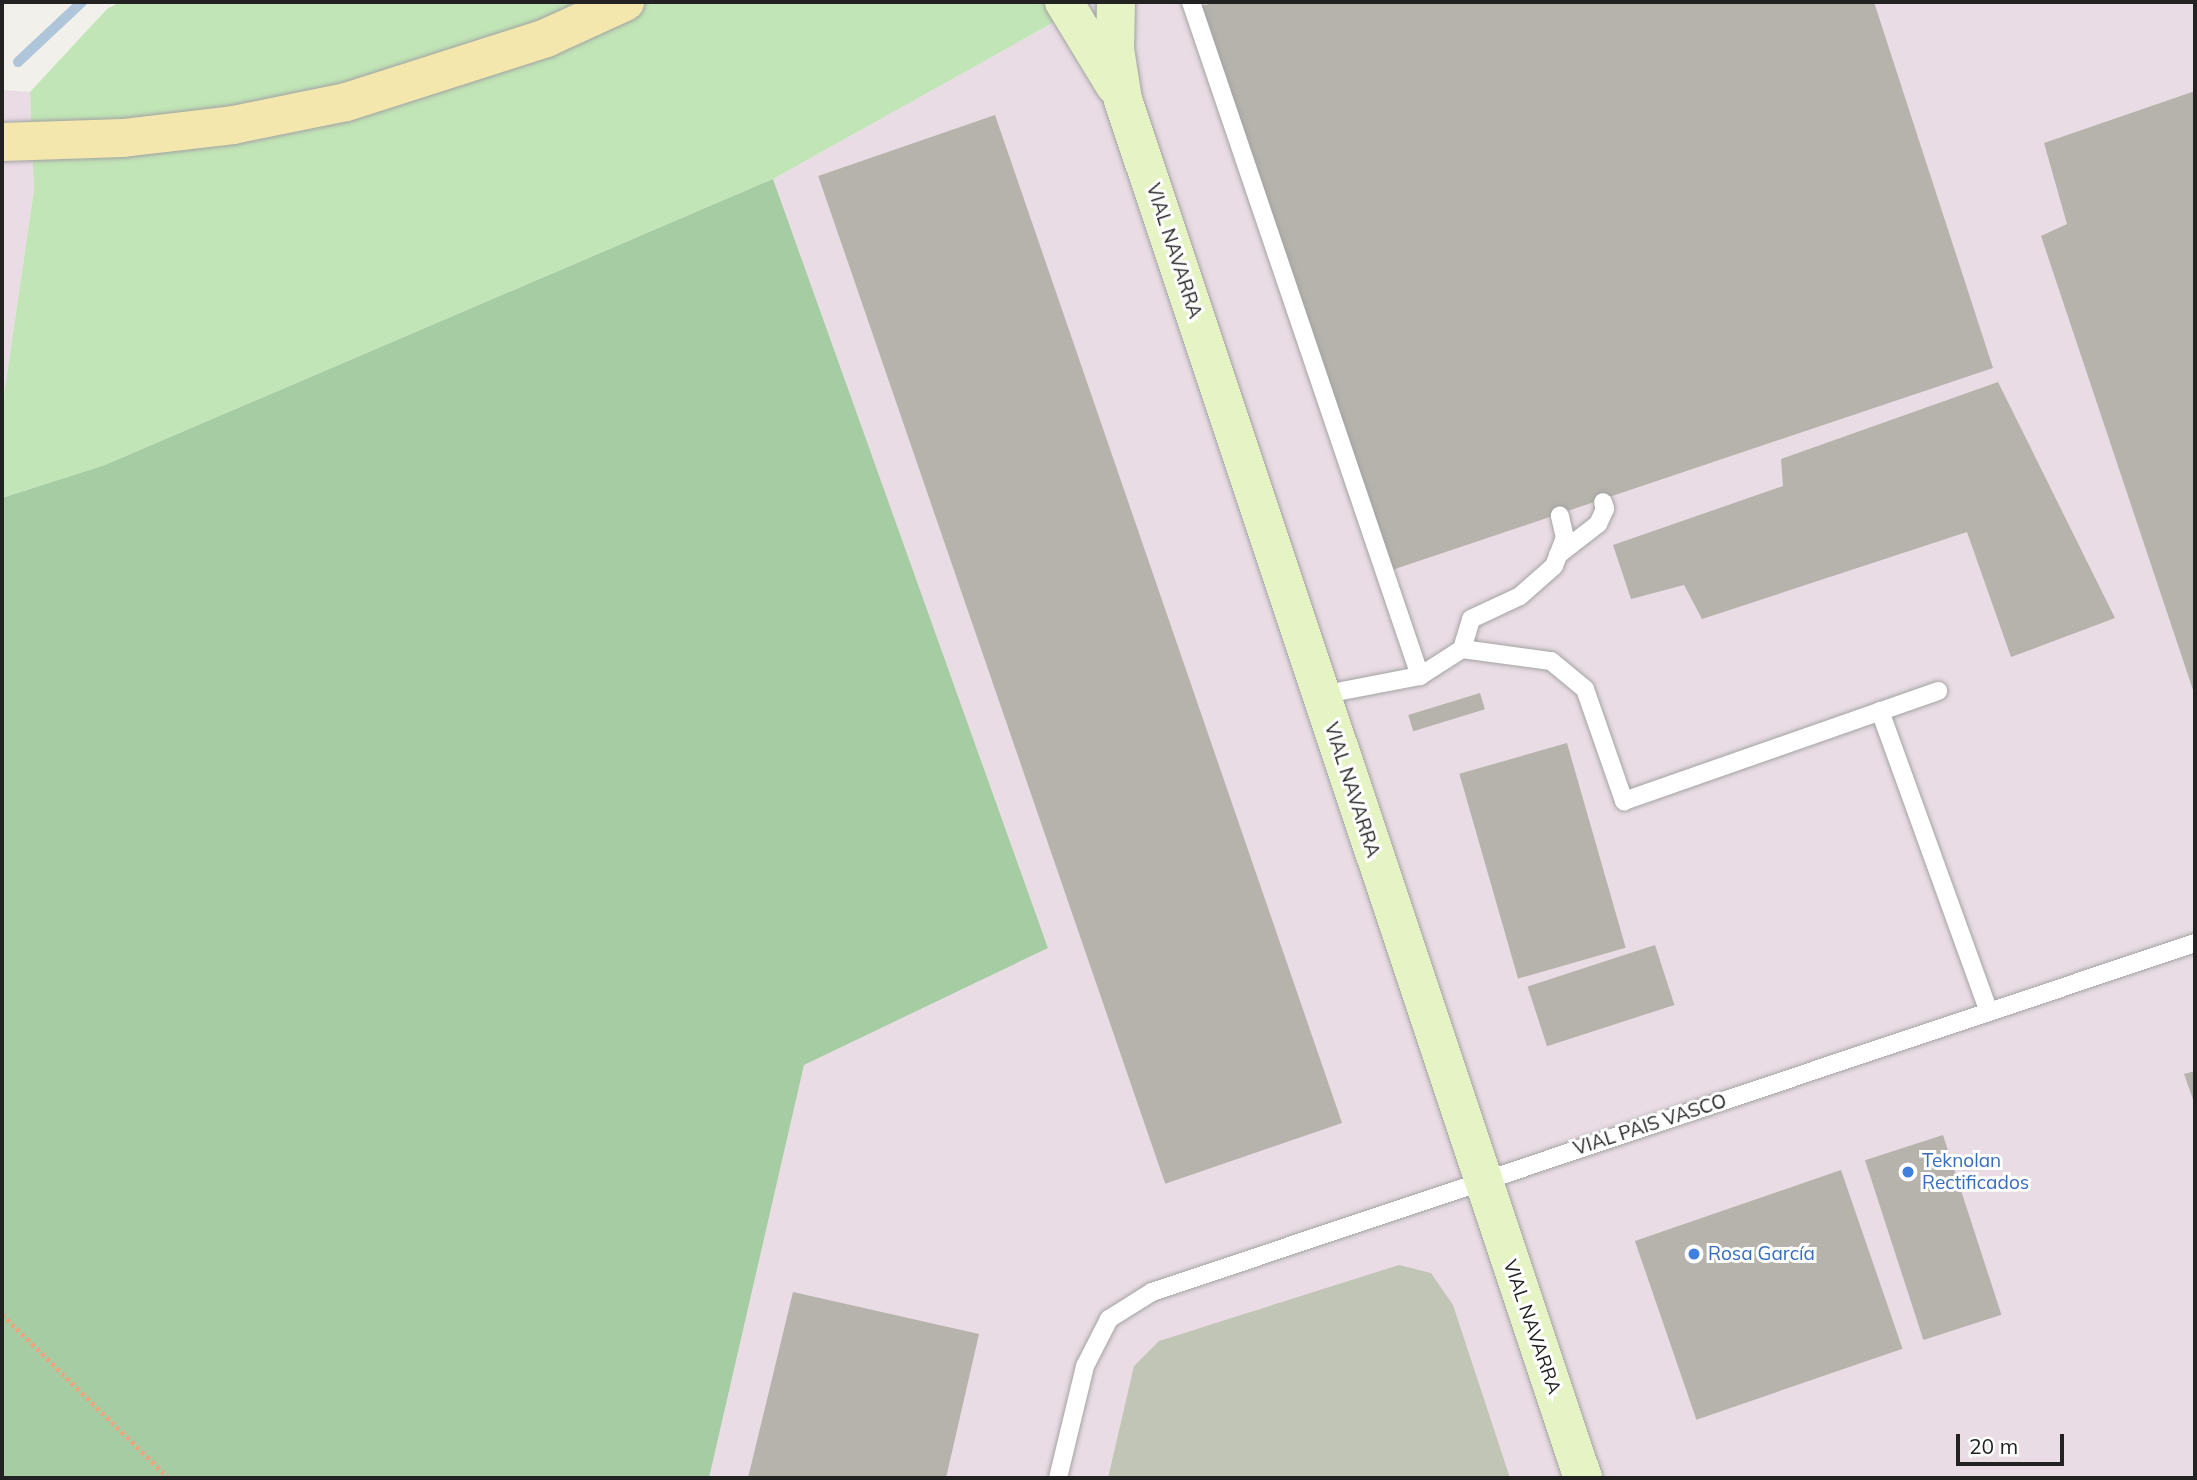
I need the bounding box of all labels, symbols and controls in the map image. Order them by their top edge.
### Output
street label: VIAL NAVARRA [1141,181,1207,321]
street label: VIAL NAVARRA [1319,720,1385,860]
street label: VIAL PAIS VASCO [1571,1090,1729,1160]
place label: Teknolan Rectificados [1922,1150,2029,1194]
marker: Teknolan Rectificados [1900,1164,1916,1180]
place label: Rosa García [1708,1243,1815,1265]
marker: Rosa García [1686,1246,1702,1262]
street label: VIAL NAVARRA [1498,1257,1566,1397]
scale bar [1959,1420,2068,1464]
text: 20 m [1969,1433,2018,1459]

